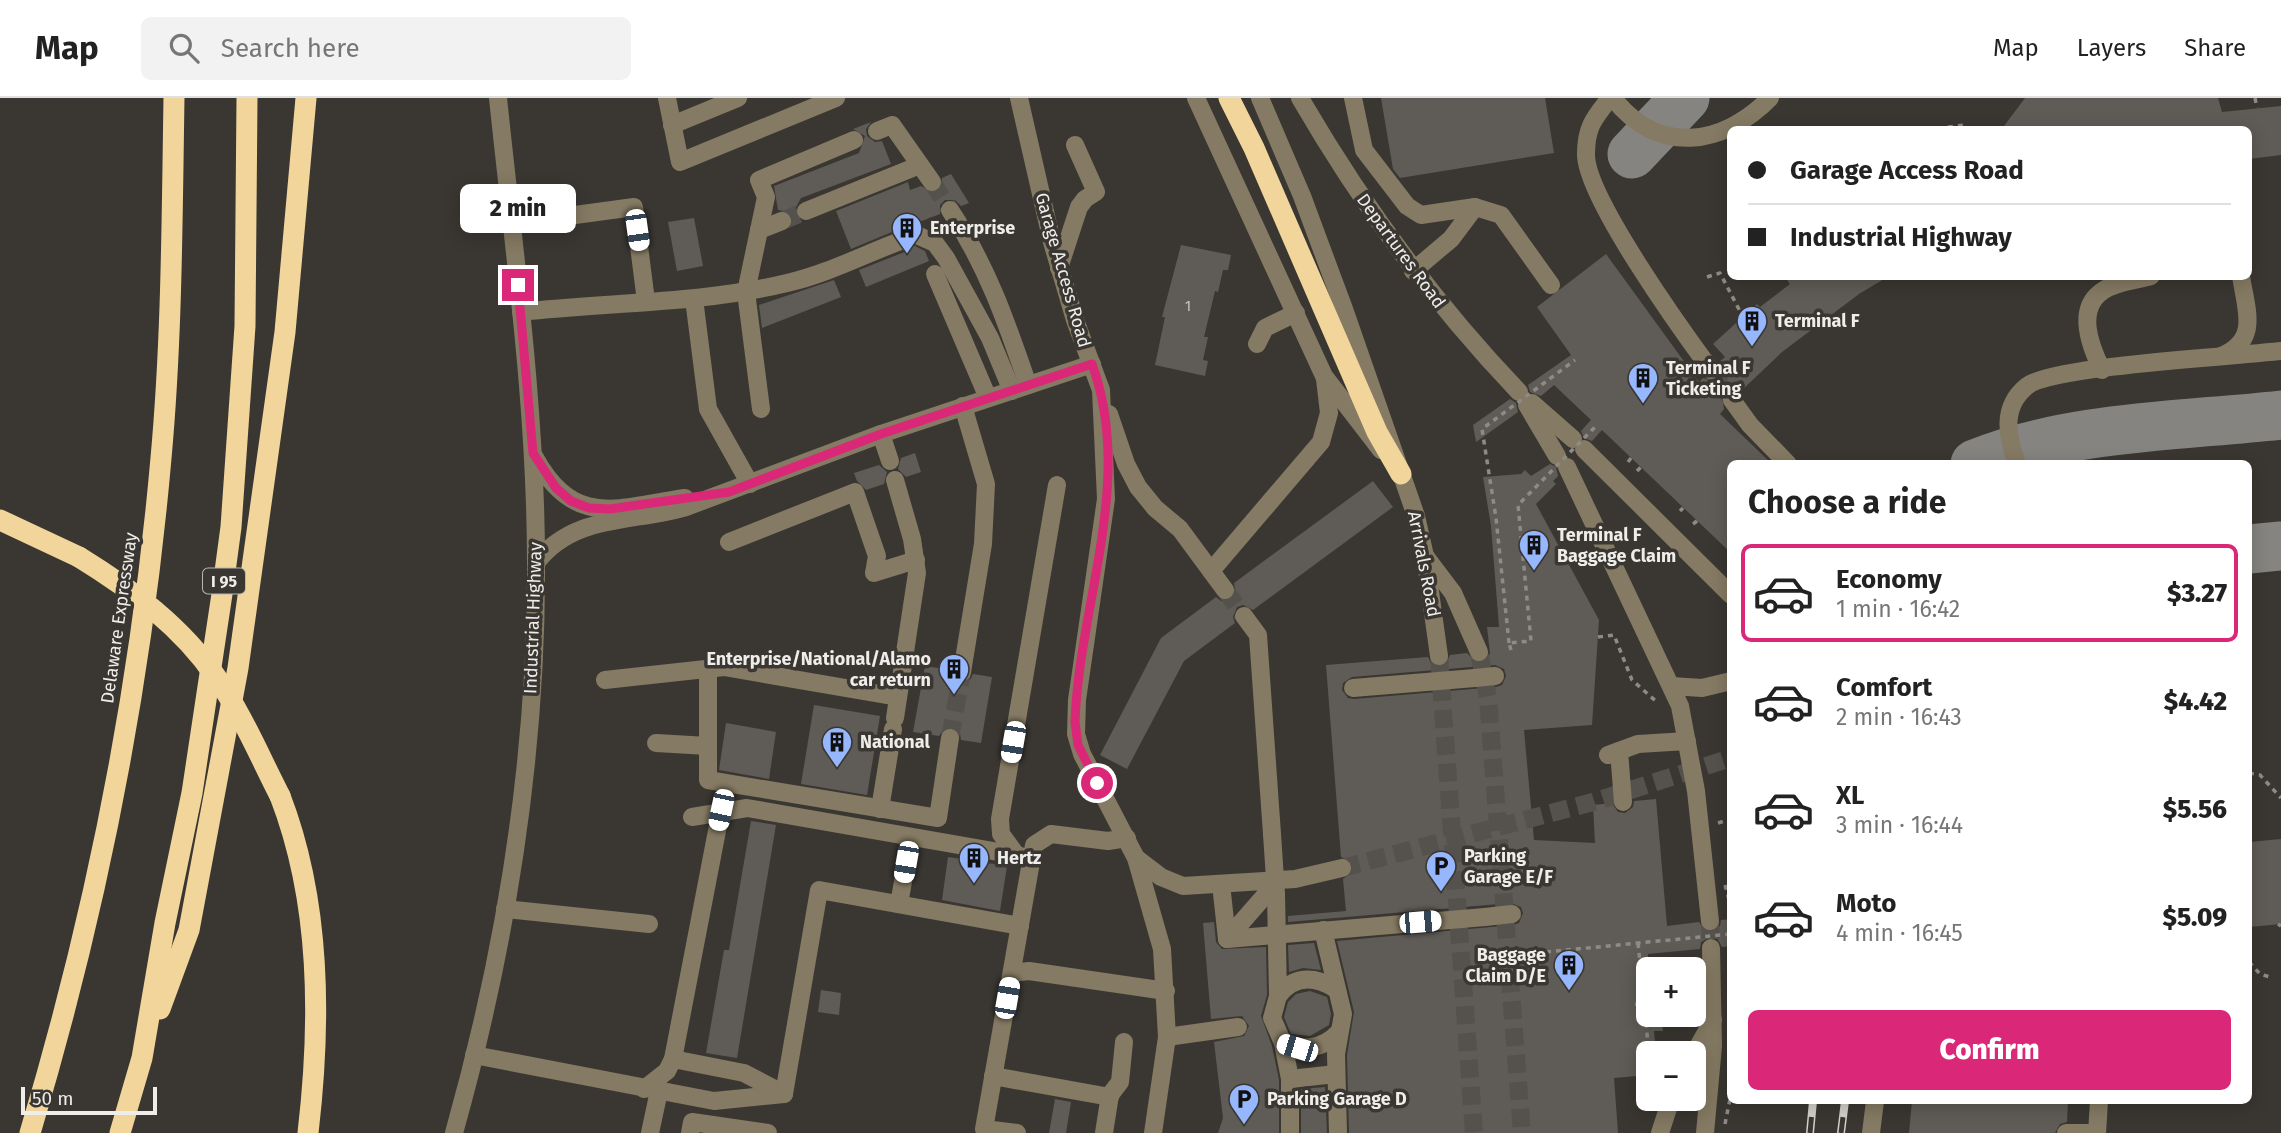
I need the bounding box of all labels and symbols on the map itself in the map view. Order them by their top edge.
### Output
callout: 2 min [460,184,576,232]
street label: Departures Road [1352,189,1450,313]
street label: Garage Access Road [1030,190,1096,350]
car [624,208,651,252]
building icon: Enterprise [890,211,924,255]
place label: Enterprise [930,217,1015,239]
route end [502,269,534,301]
house number: 1 [1185,298,1191,315]
building icon: Terminal F [1735,304,1769,348]
place label: Terminal F [1775,310,1860,332]
place label: Terminal F Ticketing [1666,357,1751,400]
building icon: Terminal F Ticketing [1626,361,1660,405]
street label: Arrivals Road [1403,509,1445,619]
place label: Terminal F Baggage Claim [1557,524,1676,567]
building icon: Terminal F Baggage Claim [1517,528,1551,572]
street label: Delaware Expressway [96,531,142,705]
street label: Industrial Highway [519,542,547,694]
road number: I 95 [203,568,245,594]
place label: Enterprise/National/Alamo car return [706,648,931,691]
building icon: Enterprise/National/Alamo car return [937,652,971,696]
car [1000,719,1027,765]
building icon: National [820,725,854,769]
place label: National [860,731,930,753]
route start [1081,767,1113,799]
car [707,787,736,833]
car [893,839,920,885]
building icon: Hertz [957,841,991,885]
place label: Parking Garage E/F [1464,845,1553,888]
place label: Hertz [997,847,1041,869]
parking icon: Parking Garage E/F [1424,849,1458,893]
car [1399,910,1442,934]
place label: Baggage Claim D/E [1466,944,1546,987]
building icon: Baggage Claim D/E [1552,948,1586,992]
car [994,975,1021,1021]
car [1274,1032,1321,1064]
parking icon: Parking Garage D [1227,1082,1261,1126]
scale bar [21,1084,158,1116]
place label: Parking Garage D [1267,1088,1407,1110]

